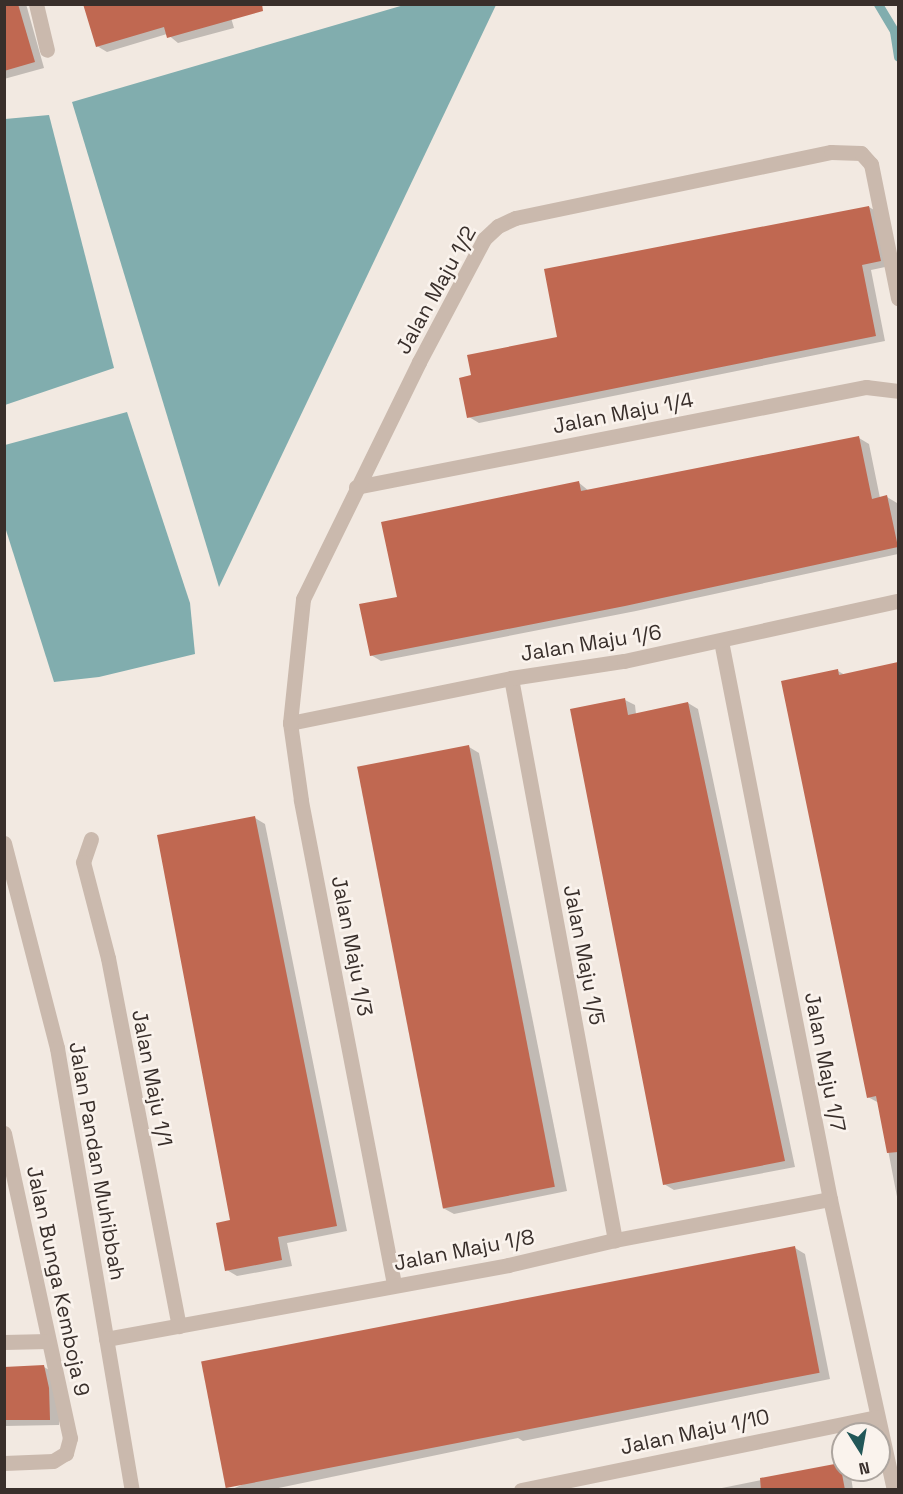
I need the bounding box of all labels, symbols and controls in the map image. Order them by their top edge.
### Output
street label: Jalan Maju 1/2 [390,222,482,358]
street label: Jalan Maju 1/4 [550,387,696,439]
street label: Jalan Maju 1/6 [519,619,663,667]
street label: Jalan Maju 1/3 [326,874,378,1018]
street label: Jalan Maju 1/5 [558,883,610,1027]
street label: Jalan Maju 1/7 [799,990,851,1134]
street label: Jalan Maju 1/1 [126,1008,178,1148]
street label: Jalan Pandan Muhibbah [64,1040,130,1282]
street label: Jalan Bunga Kemboja 9 [21,1163,95,1399]
street label: Jalan Maju 1/8 [392,1224,536,1276]
street label: Jalan Maju 1/10 [618,1404,772,1460]
north arrow [831,1422,891,1482]
text: N [857,1457,871,1480]

